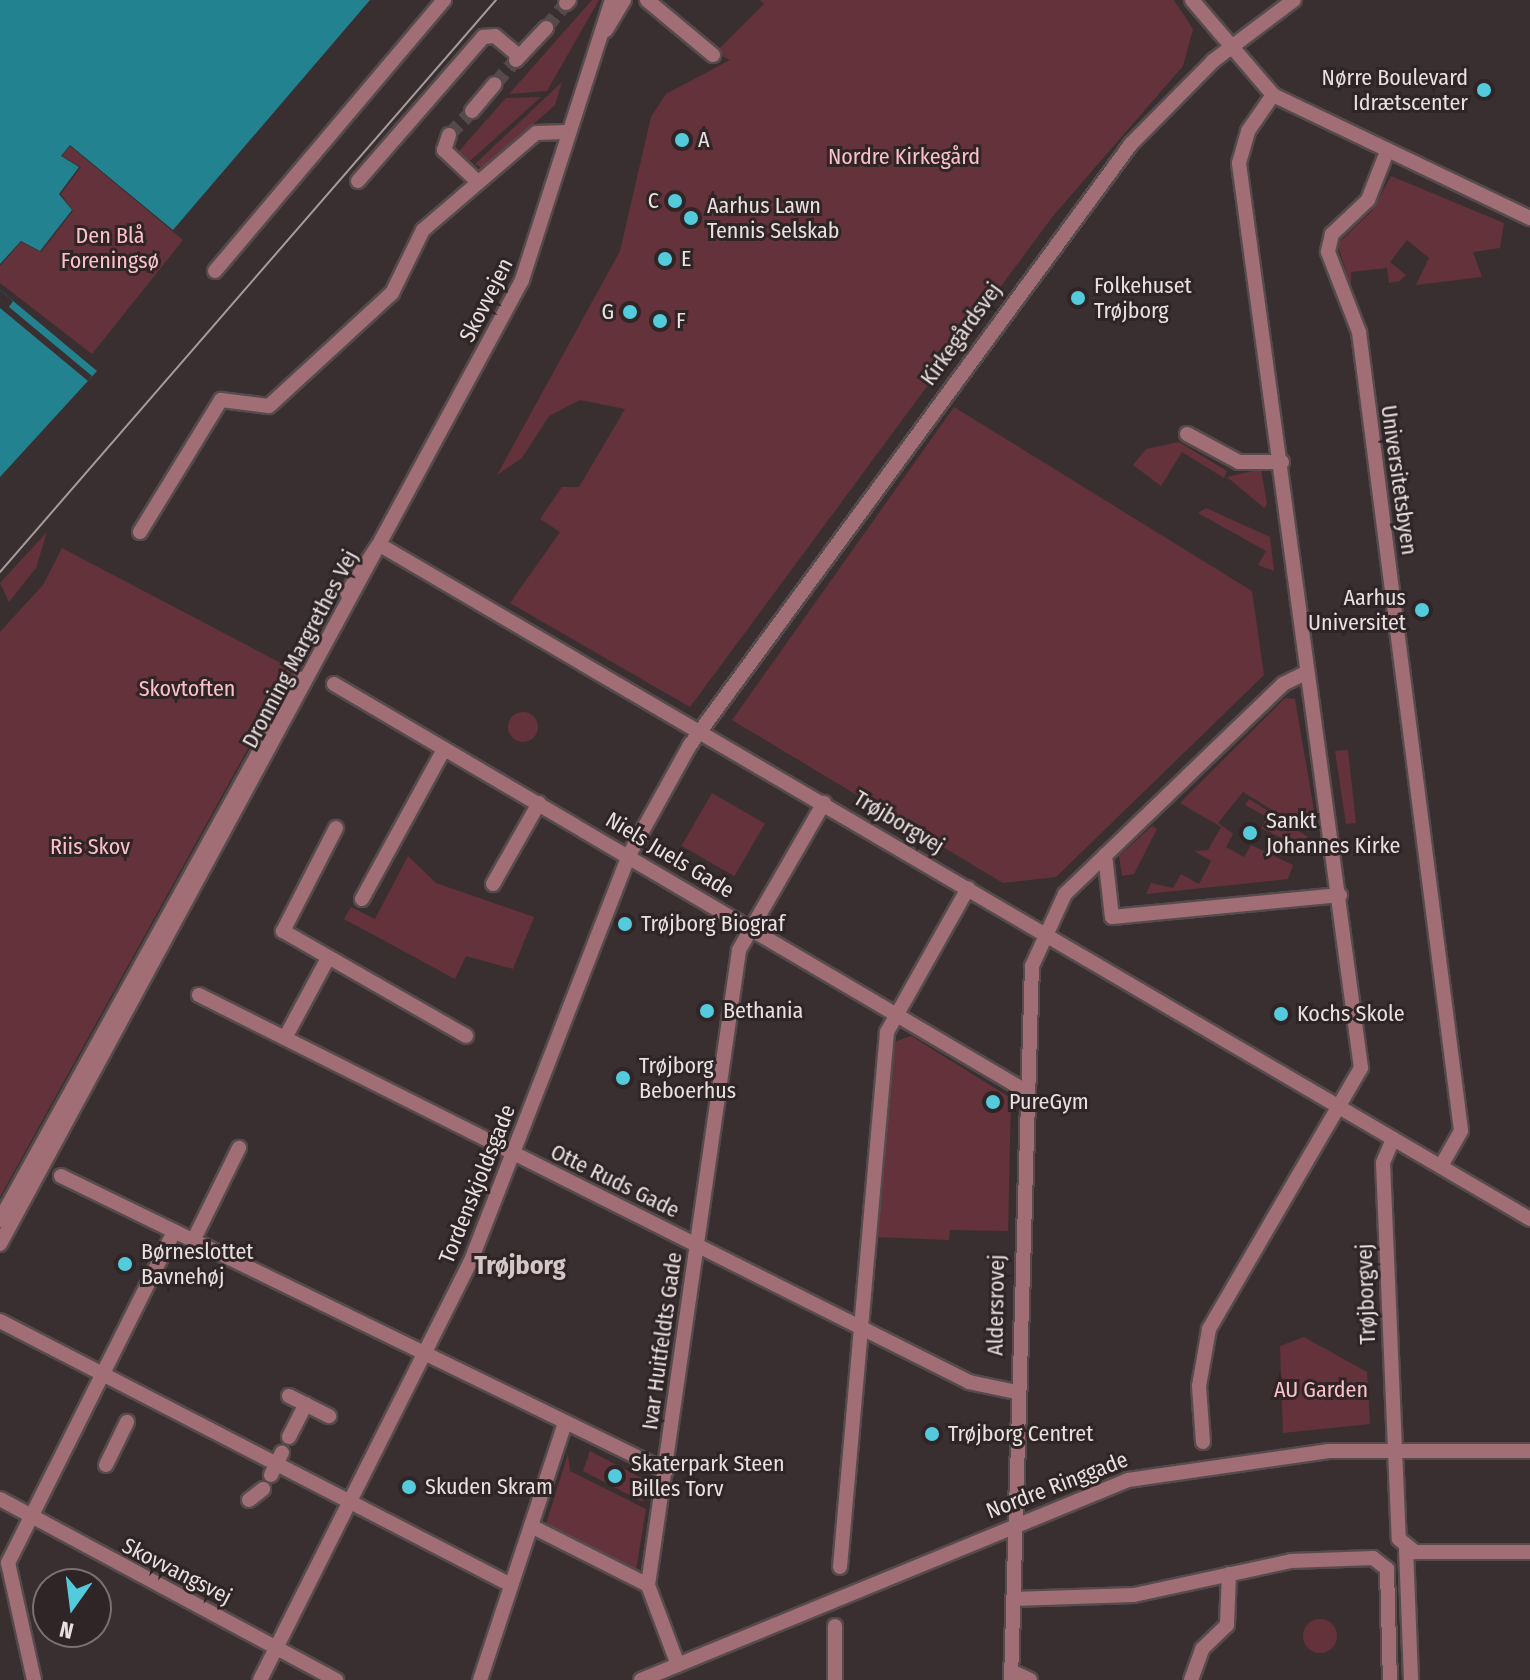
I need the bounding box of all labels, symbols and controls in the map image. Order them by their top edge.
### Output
place label: Nørre Boulevard Idrætscenter [1322,64,1468,116]
marker: Nørre Boulevard Idrætscenter [1475,81,1493,99]
place label: A [698,127,710,153]
marker: A [673,131,691,149]
park label: Nordre Kirkegård [828,144,980,170]
place label: C [648,188,659,214]
marker: C [666,192,684,210]
place label: Aarhus Lawn Tennis Selskab [707,192,840,244]
marker: Aarhus Lawn Tennis Selskab [682,209,700,227]
park label: Den Blå Foreningsø [61,222,159,274]
place label: E [681,246,691,272]
marker: E [656,250,674,268]
street label: Skovvejen [454,254,518,346]
place label: Folkehuset Trøjborg [1094,272,1192,324]
street label: Kirkegårdsvej [915,277,1007,391]
marker: Folkehuset Trøjborg [1069,289,1087,307]
place label: G [601,299,614,325]
marker: G [621,303,639,321]
place label: F [676,308,686,334]
marker: F [651,312,669,330]
street label: Universitetsbyen [1375,403,1423,557]
street label: Dronning Margrethes Vej [237,545,363,753]
place label: Aarhus Universitet [1308,584,1406,636]
marker: Aarhus Universitet [1413,601,1431,619]
park label: Skovtoften [139,676,235,702]
street label: Trøjborgvej [849,785,949,859]
street label: Niels Juels Gade [601,806,739,904]
place label: Sankt Johannes Kirke [1266,807,1400,858]
marker: Sankt Johannes Kirke [1241,824,1259,842]
park label: Riis Skov [50,834,130,860]
place label: Trøjborg Biograf [641,911,785,937]
marker: Trøjborg Biograf [616,915,634,933]
place label: Bethania [723,998,803,1024]
place label: Kochs Skole [1297,1001,1405,1027]
marker: Bethania [698,1002,716,1020]
marker: Kochs Skole [1272,1005,1290,1023]
place label: Trøjborg Beboerhus [639,1052,736,1104]
marker: Trøjborg Beboerhus [614,1069,632,1087]
place label: PureGym [1009,1089,1089,1115]
marker: PureGym [984,1093,1002,1111]
street label: Tordenskjoldsgade [433,1101,521,1267]
street label: Otte Ruds Gade [546,1138,684,1224]
place label: Børneslottet Bavnehøj [141,1238,254,1290]
street label: Trøjborgvej [1351,1243,1381,1345]
district label: Trøjborg [474,1250,566,1282]
street label: Ivar Huitfeldts Gade [636,1250,688,1432]
street label: Aldersrovej [982,1254,1010,1356]
marker: Børneslottet Bavnehøj [116,1255,134,1273]
park label: AU Garden [1274,1377,1368,1403]
place label: Trøjborg Centret [948,1421,1093,1447]
marker: Trøjborg Centret [923,1425,941,1443]
street label: Nordre Ringgade [982,1446,1132,1524]
place label: Skaterpark Steen Billes Torv [631,1450,785,1502]
marker: Skaterpark Steen Billes Torv [606,1467,624,1485]
place label: Skuden Skram [425,1474,553,1500]
marker: Skuden Skram [400,1478,418,1496]
street label: Skovvangsvej [118,1532,236,1610]
north arrow [32,1568,112,1648]
text: N [57,1615,76,1645]

